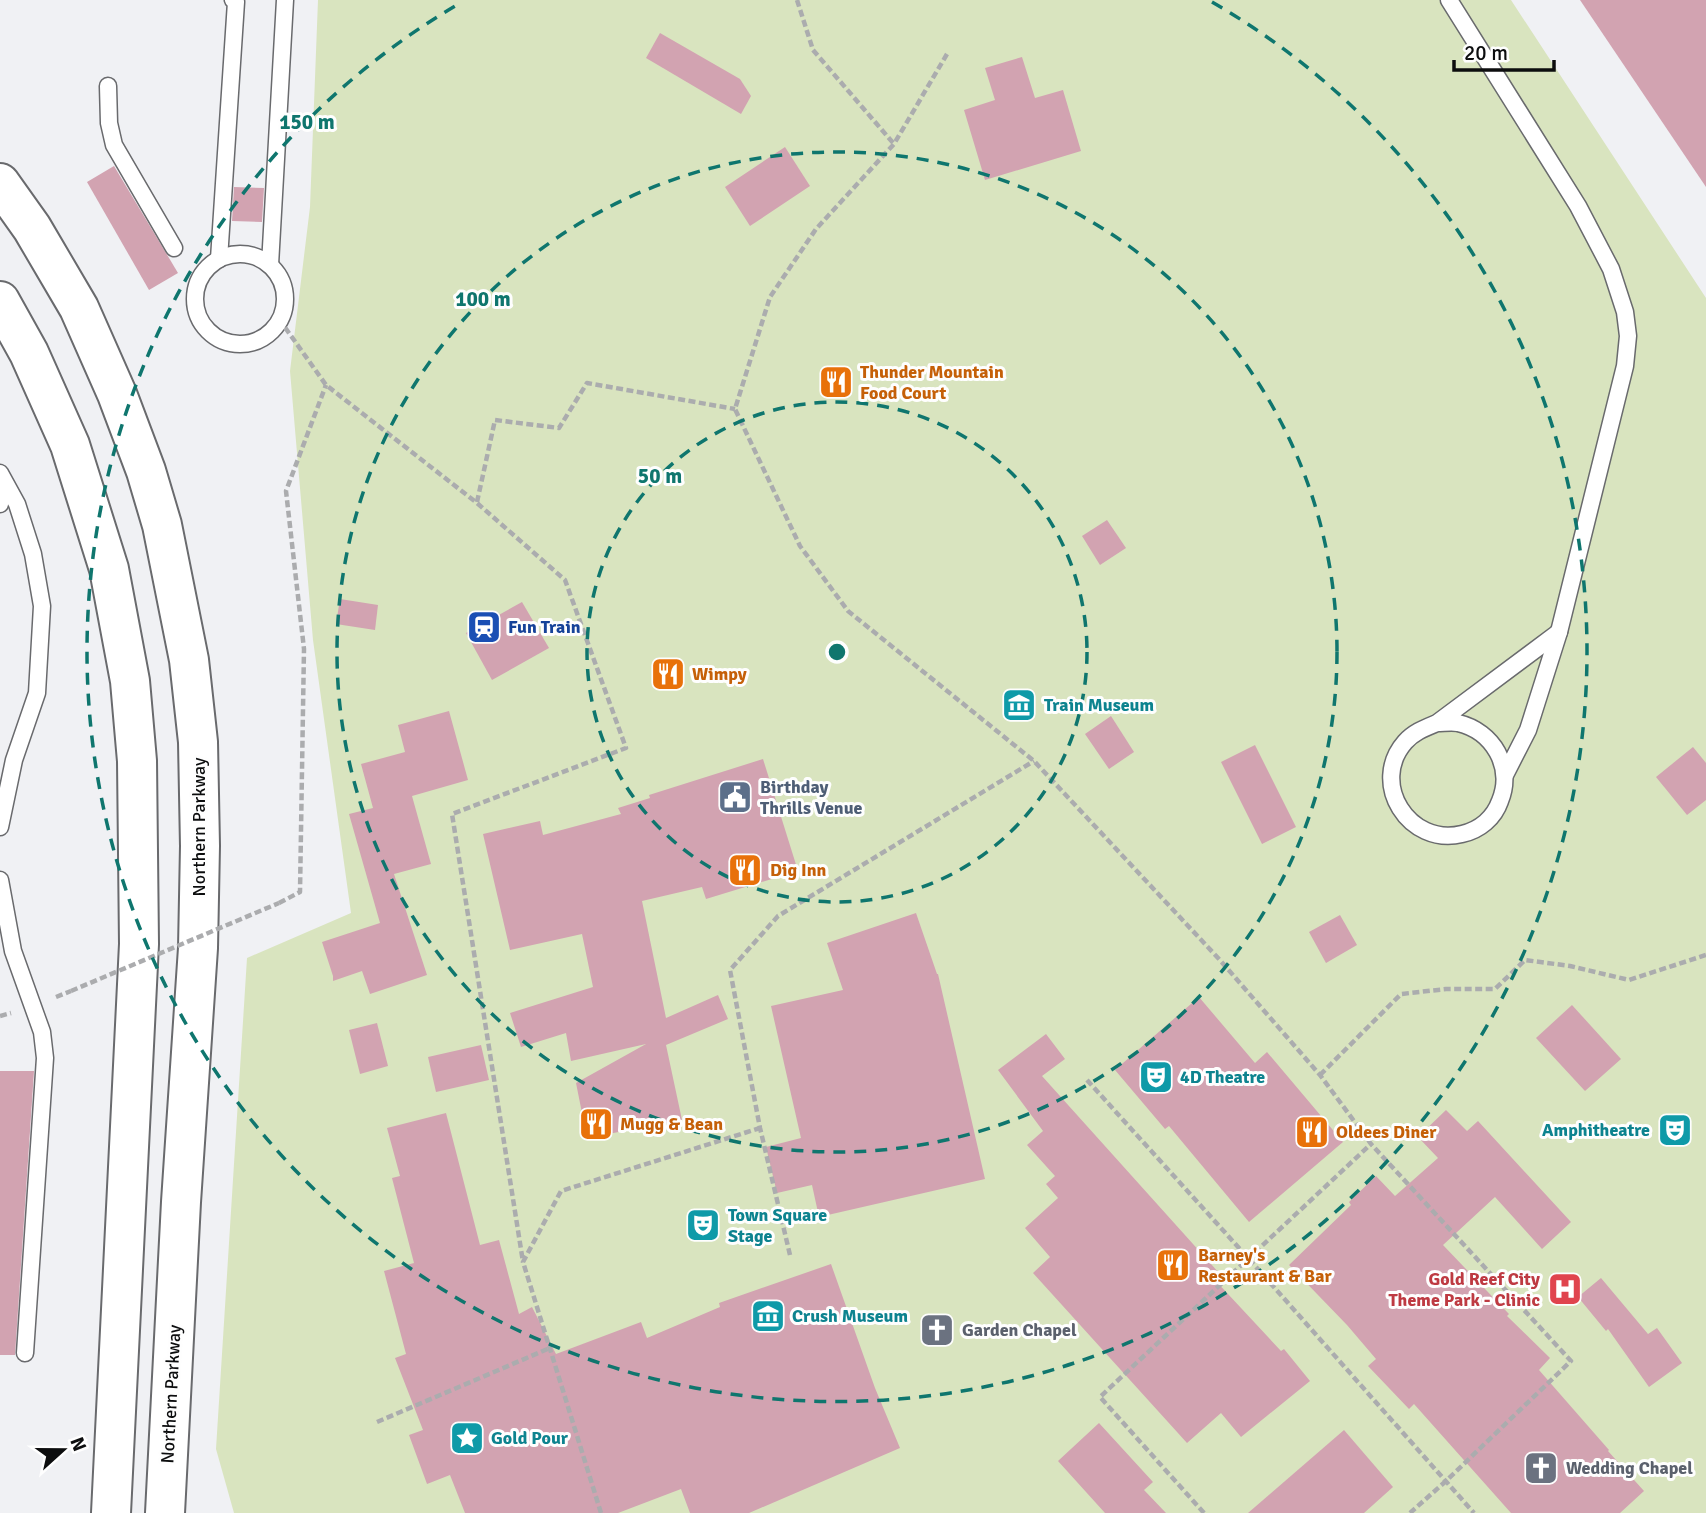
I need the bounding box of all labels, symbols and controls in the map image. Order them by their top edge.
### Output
scale bar [1454,28,1554,72]
text: 20 m [1464,40,1508,66]
text: 150 m [279,109,335,135]
text: 100 m [455,286,511,312]
place label: Thunder Mountain Food Court [860,361,1004,404]
restaurant icon: Thunder Mountain Food Court [817,363,855,401]
text: 50 m [638,463,682,489]
station icon: Fun Train [465,608,503,646]
place label: Fun Train [508,616,581,638]
centre of rings [825,640,849,664]
restaurant icon: Wimpy [649,655,687,693]
place label: Wimpy [692,663,747,685]
museum icon: Train Museum [1000,686,1038,724]
place label: Train Museum [1044,694,1154,716]
street label: Northern Parkway [188,757,210,896]
place label: Birthday Thrills Venue [760,776,863,819]
public building icon: Birthday Thrills Venue [716,778,754,816]
restaurant icon: Dig Inn [726,851,764,889]
place label: Dig Inn [770,859,827,881]
theatre icon: 4D Theatre [1137,1058,1175,1096]
place label: 4D Theatre [1180,1066,1265,1088]
restaurant icon: Mugg & Bean [577,1105,615,1143]
theatre icon: Amphitheatre [1656,1111,1694,1149]
place label: Mugg & Bean [620,1113,723,1135]
restaurant icon: Oldees Diner [1293,1113,1331,1151]
place label: Amphitheatre [1542,1119,1650,1141]
place label: Oldees Diner [1336,1121,1437,1143]
place label: Town Square Stage [728,1204,827,1247]
theatre icon: Town Square Stage [684,1206,722,1244]
place label: Barney's Restaurant & Bar [1198,1244,1332,1287]
restaurant icon: Barney's Restaurant & Bar [1154,1246,1192,1284]
place label: Gold Reef City Theme Park - Clinic [1388,1268,1540,1311]
hospital icon: Gold Reef City Theme Park - Clinic [1546,1270,1584,1308]
museum icon: Crush Museum [749,1297,787,1335]
place label: Crush Museum [792,1305,908,1327]
church icon: Garden Chapel [918,1311,956,1349]
place label: Garden Chapel [962,1319,1077,1341]
street label: Northern Parkway [156,1324,186,1464]
north arrow [28,1415,98,1485]
place icon: Gold Pour [448,1419,486,1457]
place label: Gold Pour [491,1427,569,1449]
text: N [64,1434,92,1455]
church icon: Wedding Chapel [1522,1449,1560,1487]
place label: Wedding Chapel [1566,1457,1693,1479]

